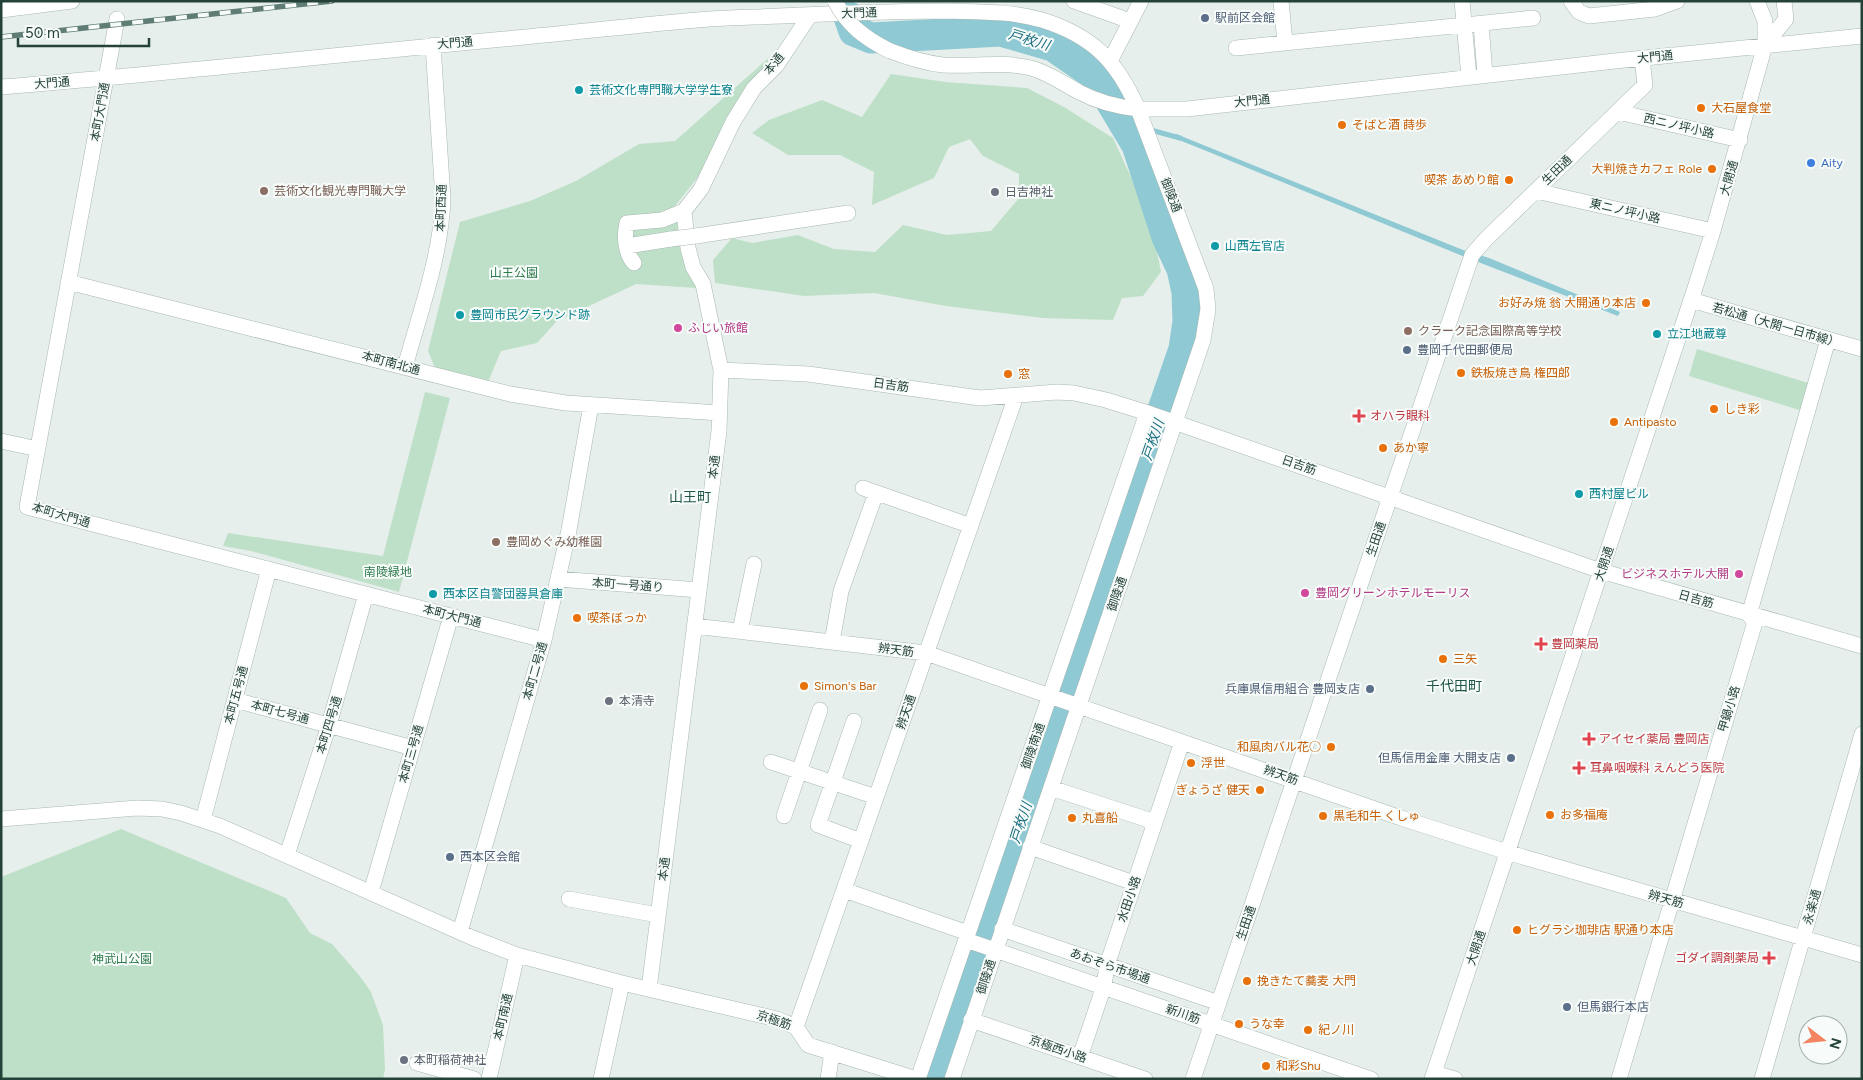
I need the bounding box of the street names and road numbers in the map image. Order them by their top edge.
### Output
street label: 大門通 [841,5,877,21]
street label: 大門通 [436,34,474,52]
street label: 大門通 [1636,48,1674,66]
street label: 本通 [761,50,787,78]
street label: 大門通 [33,74,71,92]
street label: 本町大門通 [88,81,112,143]
street label: 大門通 [1233,92,1271,110]
street label: 西ニノ坪小路 [1642,111,1716,141]
street label: 生田通 [1539,152,1575,188]
street label: 大開通 [1717,159,1741,197]
street label: 御陵通 [1158,176,1184,214]
street label: 本町西通 [433,184,449,232]
street label: 東ニノ坪小路 [1588,196,1662,226]
street label: 若松通（大開一日市線） [1711,300,1841,350]
street label: 本町南北通 [360,348,422,378]
street label: 日吉筋 [872,376,910,394]
street label: 日吉筋 [1280,453,1318,477]
street label: 本通 [706,454,722,480]
street label: 本町大門通 [30,500,92,530]
street label: 生田通 [1364,520,1388,558]
street label: 大開通 [1592,545,1616,583]
street label: 御陵通 [1105,575,1129,613]
street label: 本町一号通り [592,576,664,594]
street label: 日吉筋 [1677,587,1715,611]
street label: 本町大門通 [421,602,483,630]
street label: 本町二号通 [520,640,550,702]
street label: 辨天筋 [877,641,915,659]
street label: 本町五号通 [221,664,251,726]
street label: 甲鍋小路 [1715,684,1743,734]
street label: 辨天通 [894,693,918,731]
street label: 本町四号通 [314,694,344,756]
street label: 本町七号通 [249,697,311,727]
street label: 御陵南通 [1019,721,1047,771]
street label: 本町三号通 [396,723,426,785]
street label: 辨天筋 [1262,763,1300,787]
street label: 本通 [656,856,672,882]
street label: 水田小路 [1115,874,1143,924]
street label: 辨天筋 [1647,887,1685,911]
street label: 永楽通 [1800,888,1824,926]
street label: 生田通 [1234,904,1258,942]
street label: 大開通 [1464,929,1488,967]
street label: あおぞら市場通 [1068,946,1152,986]
street label: 御陵通 [974,958,998,996]
street label: 本町南通 [491,992,515,1042]
street label: 新川筋 [1164,1002,1202,1026]
street label: 京極筋 [755,1008,793,1032]
street label: 京極西小路 [1027,1033,1089,1065]

